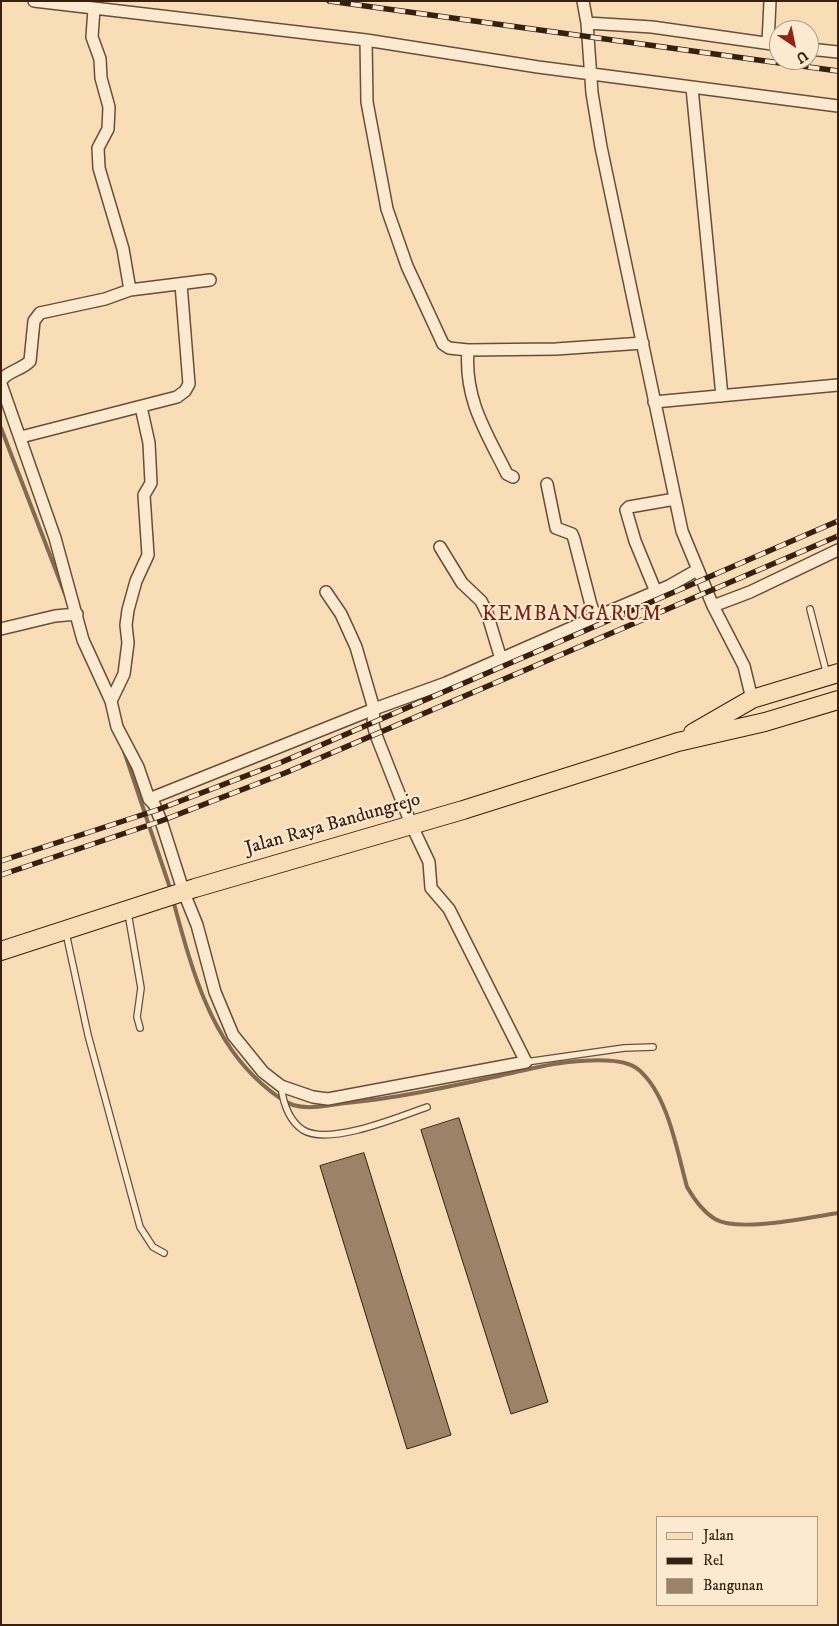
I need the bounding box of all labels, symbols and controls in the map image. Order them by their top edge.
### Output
north arrow [769,20,819,70]
text: U [792,46,811,67]
district label: KEMBANGARUM [480,603,664,629]
street label: Jalan Raya Bandungrejo [243,789,423,861]
legend [656,1516,819,1606]
text: Jalan [703,1526,734,1545]
text: Rel [703,1551,724,1570]
text: Bangunan [703,1576,763,1595]

